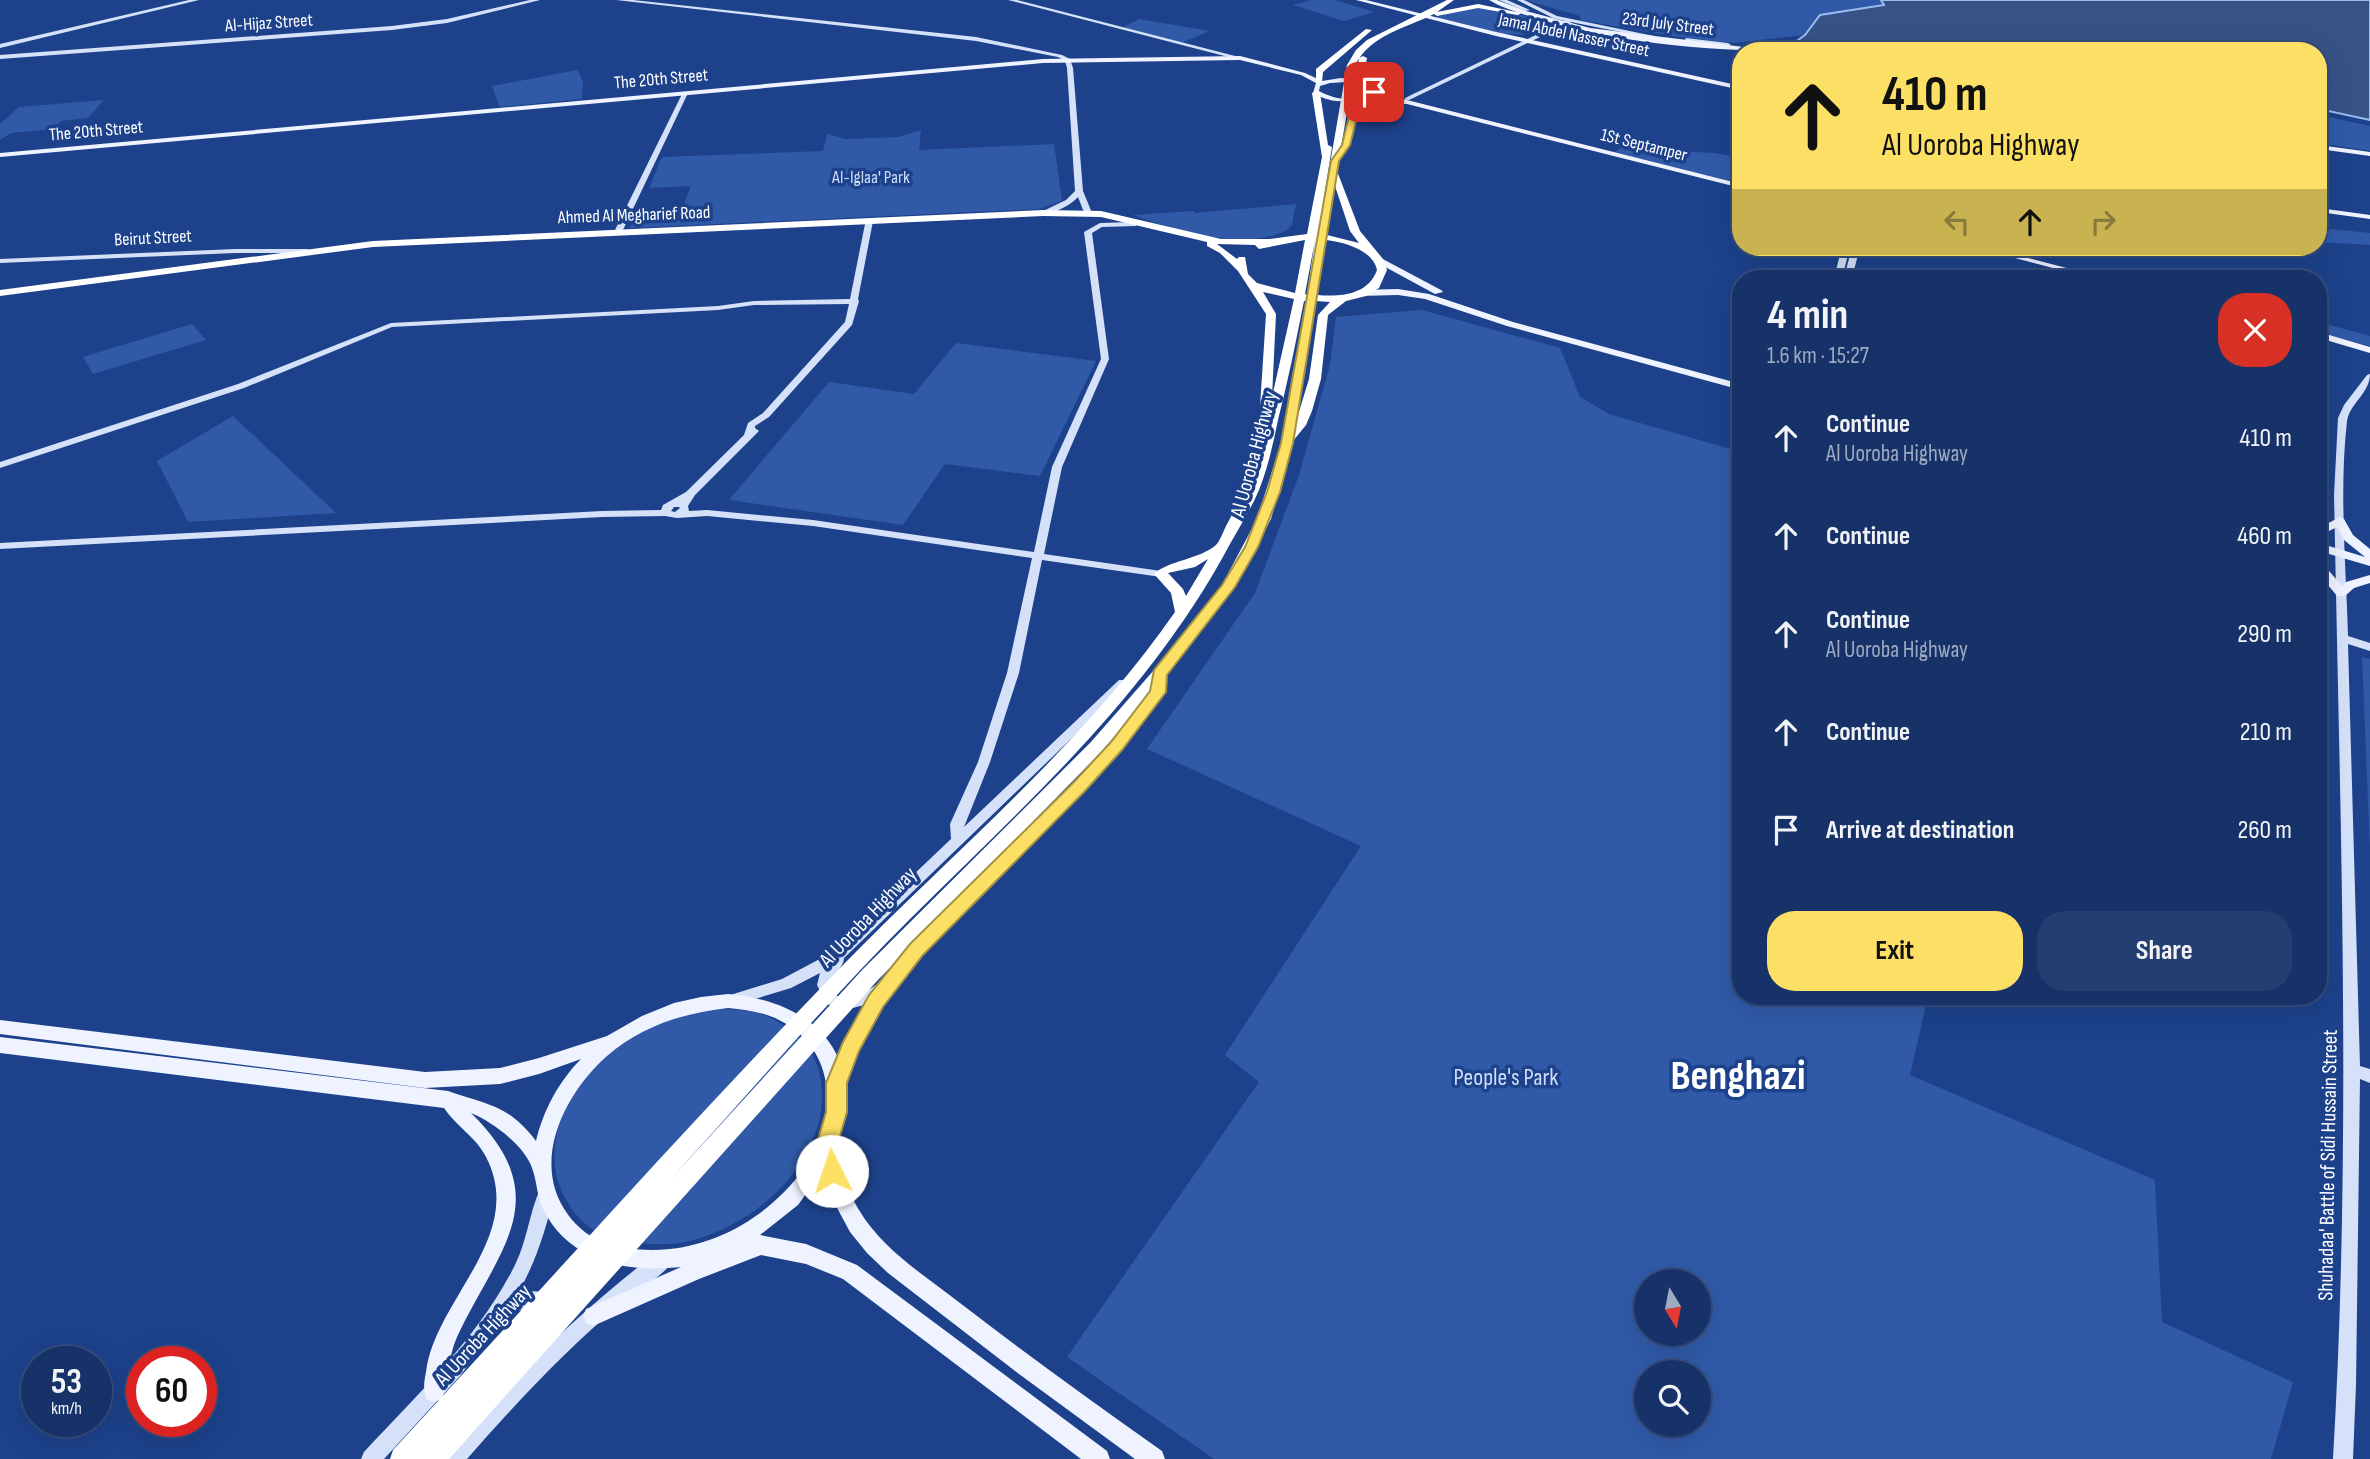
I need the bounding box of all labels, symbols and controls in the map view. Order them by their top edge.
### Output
street label: 23rd July Street [1621,8,1716,40]
street label: Al-Hijaz Street [223,9,314,37]
street label: Jamal Abdel Nasser Street [1496,9,1652,61]
pin [1344,62,1404,122]
street label: The 20th Street [613,64,709,94]
text: 410 m [1882,66,1988,125]
icon: ahead [1767,70,1858,161]
icon: arrive [1355,73,1393,111]
street label: The 20th Street [48,116,144,146]
street label: 1St Septamper [1599,124,1689,166]
text: Al Uoroba Highway [1882,126,2080,165]
park label: Al-Iglaa' Park [831,167,910,188]
street label: Ahmed Al Megharief Road [556,202,711,228]
icon: left [1938,203,1976,241]
icon: ahead [2011,203,2049,241]
icon: right [2084,203,2122,241]
street label: Beirut Street [114,225,193,251]
text: 4 min [1767,290,1848,341]
button: close [2218,293,2292,367]
text: 1.6 km · 15:27 [1767,342,1869,370]
street label: Al Uoroba Highway [1225,388,1283,521]
text: Continue [1826,409,1910,440]
icon: ahead [1767,419,1805,457]
text: 410 m [2240,423,2292,454]
text: Al Uoroba Highway [1826,440,1968,468]
icon: ahead [1767,517,1805,555]
text: Continue [1826,521,1910,552]
text: 460 m [2237,521,2292,552]
text: Continue [1826,605,1910,636]
icon: ahead [1767,615,1805,653]
text: 290 m [2237,619,2292,650]
text: Al Uoroba Highway [1826,636,1968,664]
icon: ahead [1767,713,1805,751]
text: Continue [1826,717,1910,748]
text: 210 m [2240,717,2292,748]
icon: arrive [1767,811,1805,849]
text: Arrive at destination [1826,815,2014,846]
text: 260 m [2237,815,2292,846]
street label: Al Uoroba Highway [813,862,922,973]
button: Exit [1767,911,2023,991]
button: Share [2037,911,2292,991]
street label: Shuhadaa' Battle of Sidi Hussain Street [2313,1029,2343,1301]
district label: Benghazi [1671,1051,1805,1102]
park label: People's Park [1453,1063,1559,1092]
position arrow [795,1134,869,1208]
north arrow [1634,1269,1712,1346]
map controls [1634,1269,1711,1437]
street label: Al Uoroba Highway [429,1279,536,1392]
speed limit sign: 60 [126,1346,217,1437]
button: search [1634,1360,1711,1437]
text: 53 [51,1361,82,1404]
text: km/h [51,1398,82,1419]

